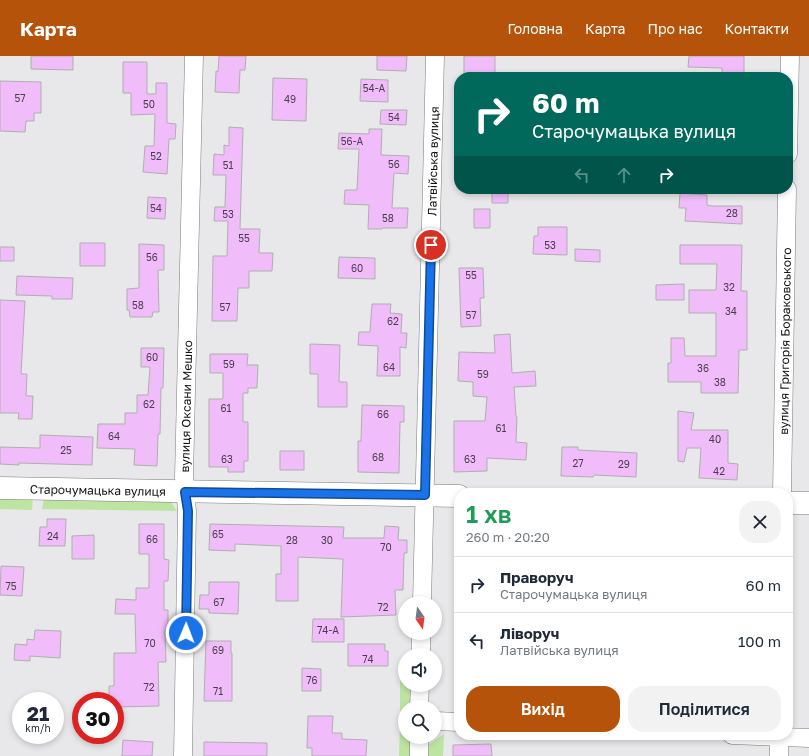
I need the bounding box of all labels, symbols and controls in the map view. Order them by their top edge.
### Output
text: Карта [20,17,77,40]
text: Головна [507,20,563,37]
text: Карта [585,20,626,37]
text: Про нас [648,20,703,37]
text: Контакти [725,20,789,37]
house number: 54-А [363,82,385,94]
text: 60 m [532,86,599,119]
icon: right [466,88,518,140]
house number: 57 [14,92,26,104]
house number: 49 [284,93,296,105]
house number: 50 [143,98,155,110]
street label: Латвійська вулиця [424,106,441,216]
house number: 54 [388,111,400,123]
text: Старочумацька вулиця [532,120,736,142]
house number: 56-А [341,135,363,147]
house number: 52 [150,150,162,162]
house number: 56 [388,158,400,170]
house number: 51 [223,159,233,171]
icon: left [571,164,593,186]
icon: ahead [613,164,635,186]
icon: right [655,164,677,186]
house number: 54 [150,202,162,214]
house number: 28 [726,207,738,219]
house number: 53 [222,208,234,220]
house number: 58 [382,212,394,224]
pin [414,228,448,262]
house number: 55 [238,232,250,244]
icon: arrive [420,234,442,256]
house number: 53 [544,239,556,251]
street label: вулиця Григорія Бораковського [775,247,794,435]
house number: 56 [146,251,158,263]
house number: 60 [351,262,363,274]
house number: 55 [465,269,477,281]
house number: 32 [723,281,735,293]
house number: 58 [132,299,144,311]
house number: 57 [219,301,231,313]
house number: 34 [725,305,737,317]
house number: 57 [465,309,477,321]
house number: 62 [387,315,399,327]
street label: вулиця Оксани Мешко [177,340,195,472]
house number: 60 [146,351,158,363]
house number: 59 [223,358,235,370]
house number: 64 [383,361,395,373]
house number: 36 [697,362,709,374]
house number: 59 [477,368,489,380]
house number: 38 [714,376,726,388]
house number: 62 [143,398,155,410]
house number: 61 [221,402,232,414]
house number: 66 [377,408,389,420]
house number: 61 [496,422,507,434]
house number: 64 [108,430,120,442]
house number: 40 [709,433,721,445]
house number: 25 [60,444,72,456]
house number: 68 [372,451,384,463]
house number: 63 [221,453,233,465]
house number: 63 [464,453,476,465]
house number: 27 [572,457,584,469]
house number: 29 [618,458,630,470]
house number: 42 [713,465,725,477]
street label: Старочумацька вулиця [30,481,166,498]
text: 1 хв [466,499,512,528]
button: close [739,501,781,543]
house number: 65 [212,528,224,540]
text: 260 m · 20:20 [466,529,550,545]
house number: 24 [47,530,59,542]
house number: 66 [146,533,158,545]
house number: 28 [286,534,298,546]
house number: 30 [321,534,333,546]
house number: 70 [380,541,392,553]
text: Праворуч [500,568,574,586]
icon: right [466,574,488,596]
text: 60 m [746,576,781,594]
house number: 75 [5,580,17,592]
text: Старочумацька вулиця [500,586,647,602]
house number: 67 [213,596,225,608]
north arrow [398,596,442,640]
map controls [398,596,442,744]
house number: 72 [377,601,389,613]
position arrow [165,612,207,654]
house number: 74-А [317,624,339,636]
text: Ліворуч [500,624,559,642]
icon: left [466,630,488,652]
text: 100 m [738,632,781,650]
house number: 70 [144,637,156,649]
text: Латвійська вулиця [500,642,619,658]
house number: 69 [212,644,224,656]
button: sound [398,648,442,692]
house number: 74 [362,653,374,665]
house number: 76 [306,674,318,686]
house number: 72 [143,681,155,693]
house number: 71 [213,685,223,697]
button: Вихід [466,686,620,732]
button: Поділитися [628,686,781,732]
speed limit sign: 30 [72,692,124,744]
button: search [398,700,442,744]
text: 21 [27,701,49,725]
text: km/h [25,722,51,734]

